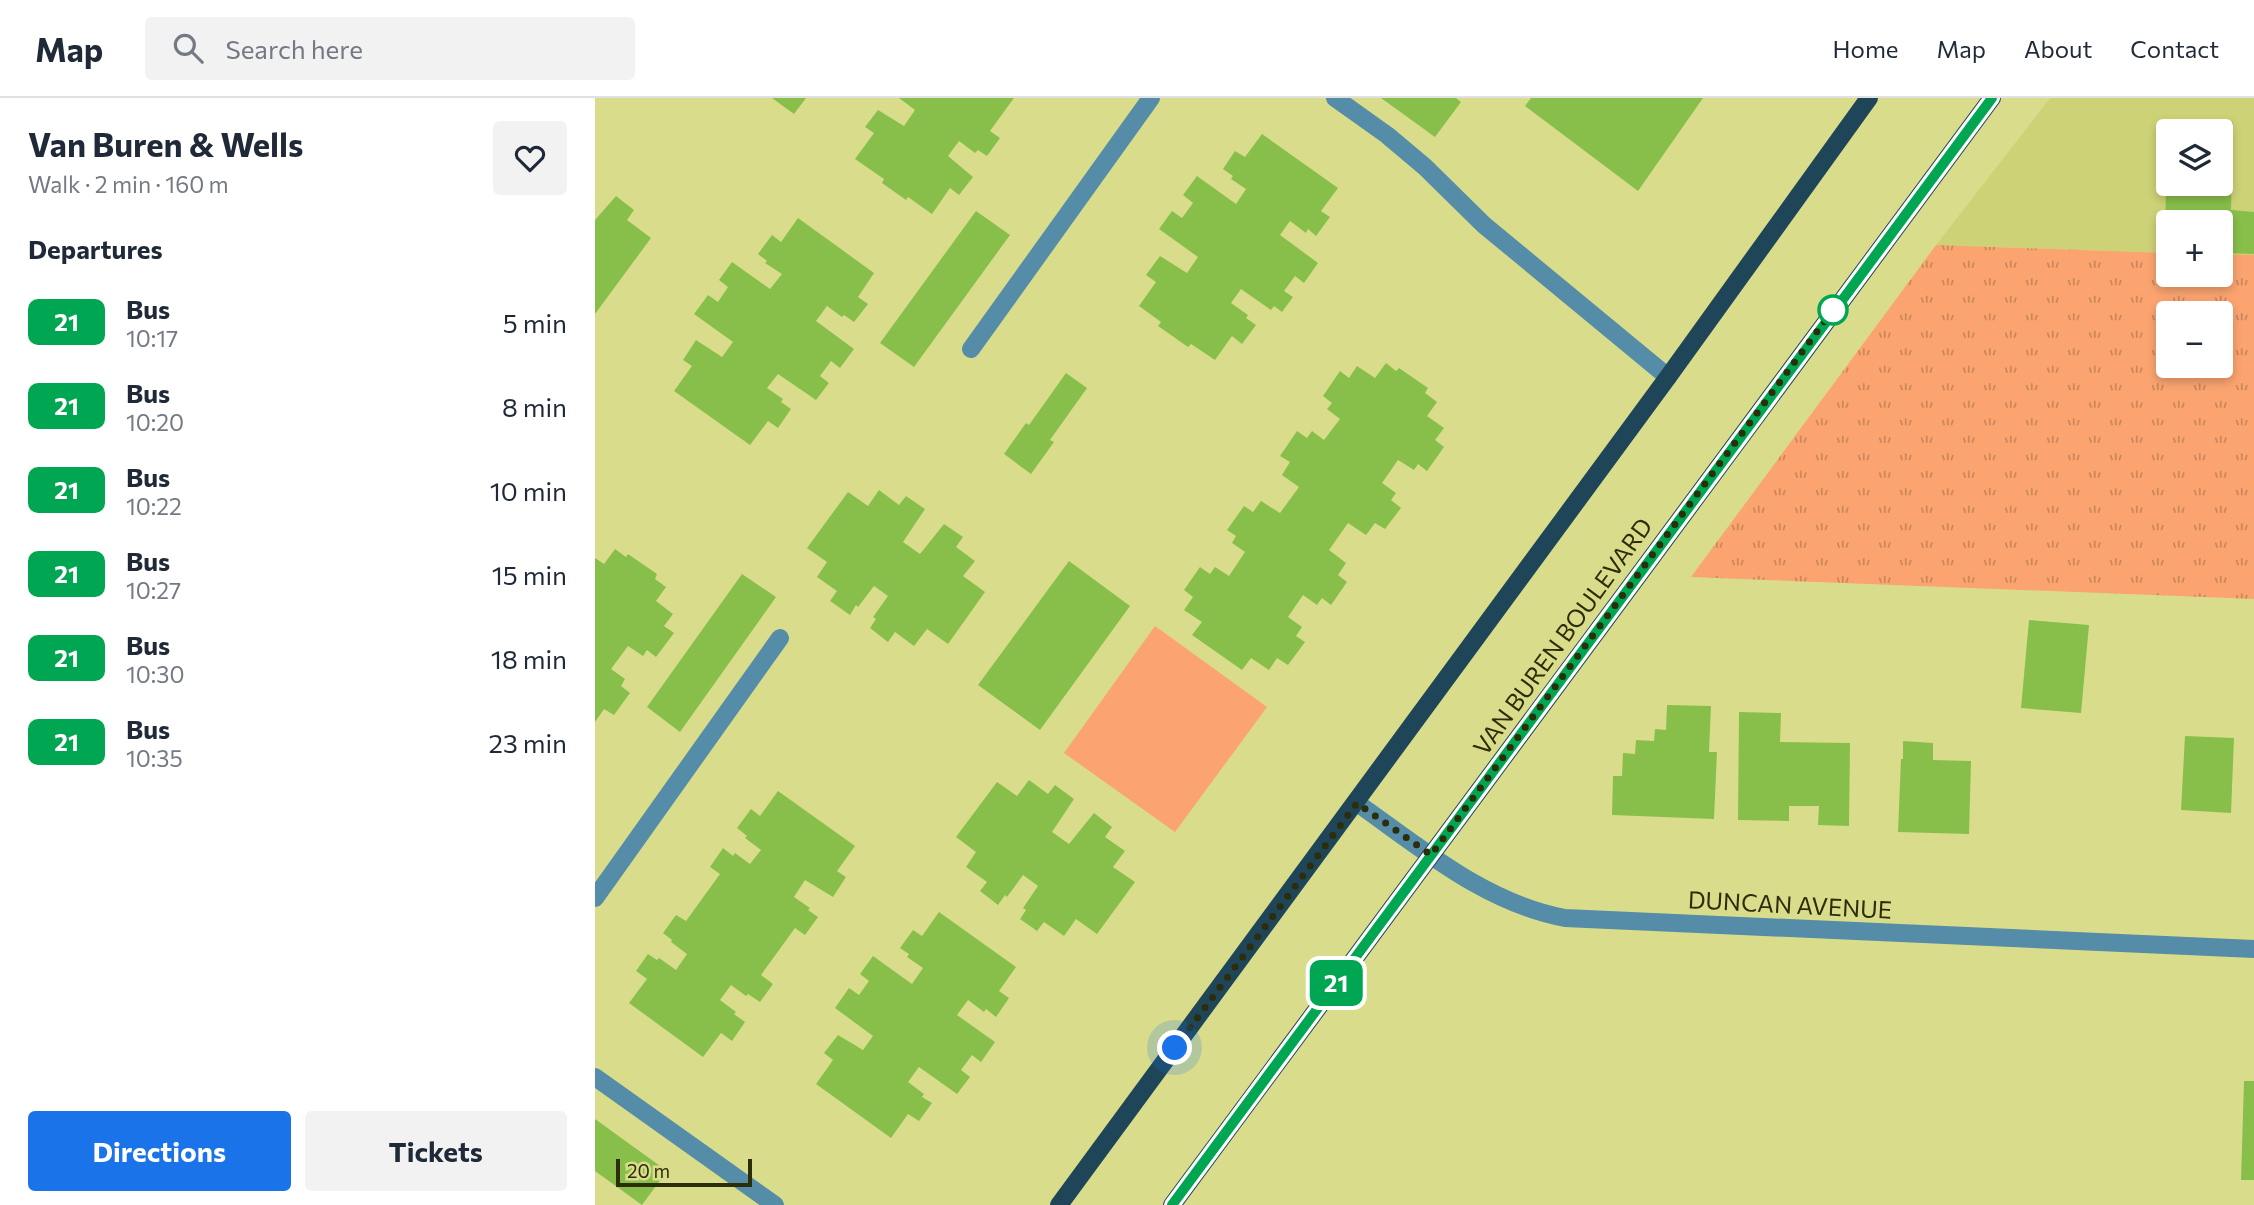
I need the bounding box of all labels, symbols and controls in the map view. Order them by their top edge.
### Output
search box [145,17,635,80]
text: Map [35,28,103,69]
icon: search [169,29,207,67]
text: Search here [225,33,363,64]
text: Home [1833,34,1899,63]
text: Map [1937,34,1986,63]
text: About [2024,34,2092,63]
text: Contact [2130,34,2219,63]
map controls [2156,119,2233,378]
button: layers [2156,119,2233,196]
button: heart [493,121,567,195]
text: Van Buren & Wells [28,123,303,164]
text: Walk · 2 min · 160 m [28,170,229,198]
button: + [2156,210,2233,287]
text: Departures [28,233,163,264]
text: Bus [126,293,170,324]
unlabelled marker [1818,295,1848,325]
button: − [2156,301,2233,378]
text: 21 [54,307,79,336]
text: 5 min [503,307,567,338]
text: 10:17 [126,324,178,352]
text: Bus [126,377,170,408]
text: 21 [54,391,79,420]
text: 8 min [502,391,567,422]
text: 10:20 [126,408,184,436]
text: Bus [126,461,170,492]
text: 21 [54,475,79,504]
text: 10 min [490,475,567,506]
text: 10:22 [126,492,182,520]
street label: VAN BUREN BOULEVARD [1466,512,1658,760]
text: Bus [126,545,170,576]
text: 21 [54,559,79,588]
text: 15 min [492,559,567,590]
text: 10:27 [126,576,181,604]
text: Bus [126,629,170,660]
text: 21 [54,643,79,672]
text: 18 min [491,643,567,674]
text: 10:30 [126,660,184,688]
text: Bus [126,713,170,744]
text: 21 [54,727,79,756]
text: 23 min [489,727,567,758]
text: 10:35 [126,744,183,772]
street label: DUNCAN AVENUE [1687,884,1893,924]
line badge: 21 [1305,960,1367,1006]
text: 21 [1324,968,1348,997]
your location [1157,1030,1192,1065]
button: Directions [28,1111,291,1191]
button: Tickets [305,1111,567,1191]
scale bar [616,1156,753,1188]
text: 20 m [627,1159,670,1182]

